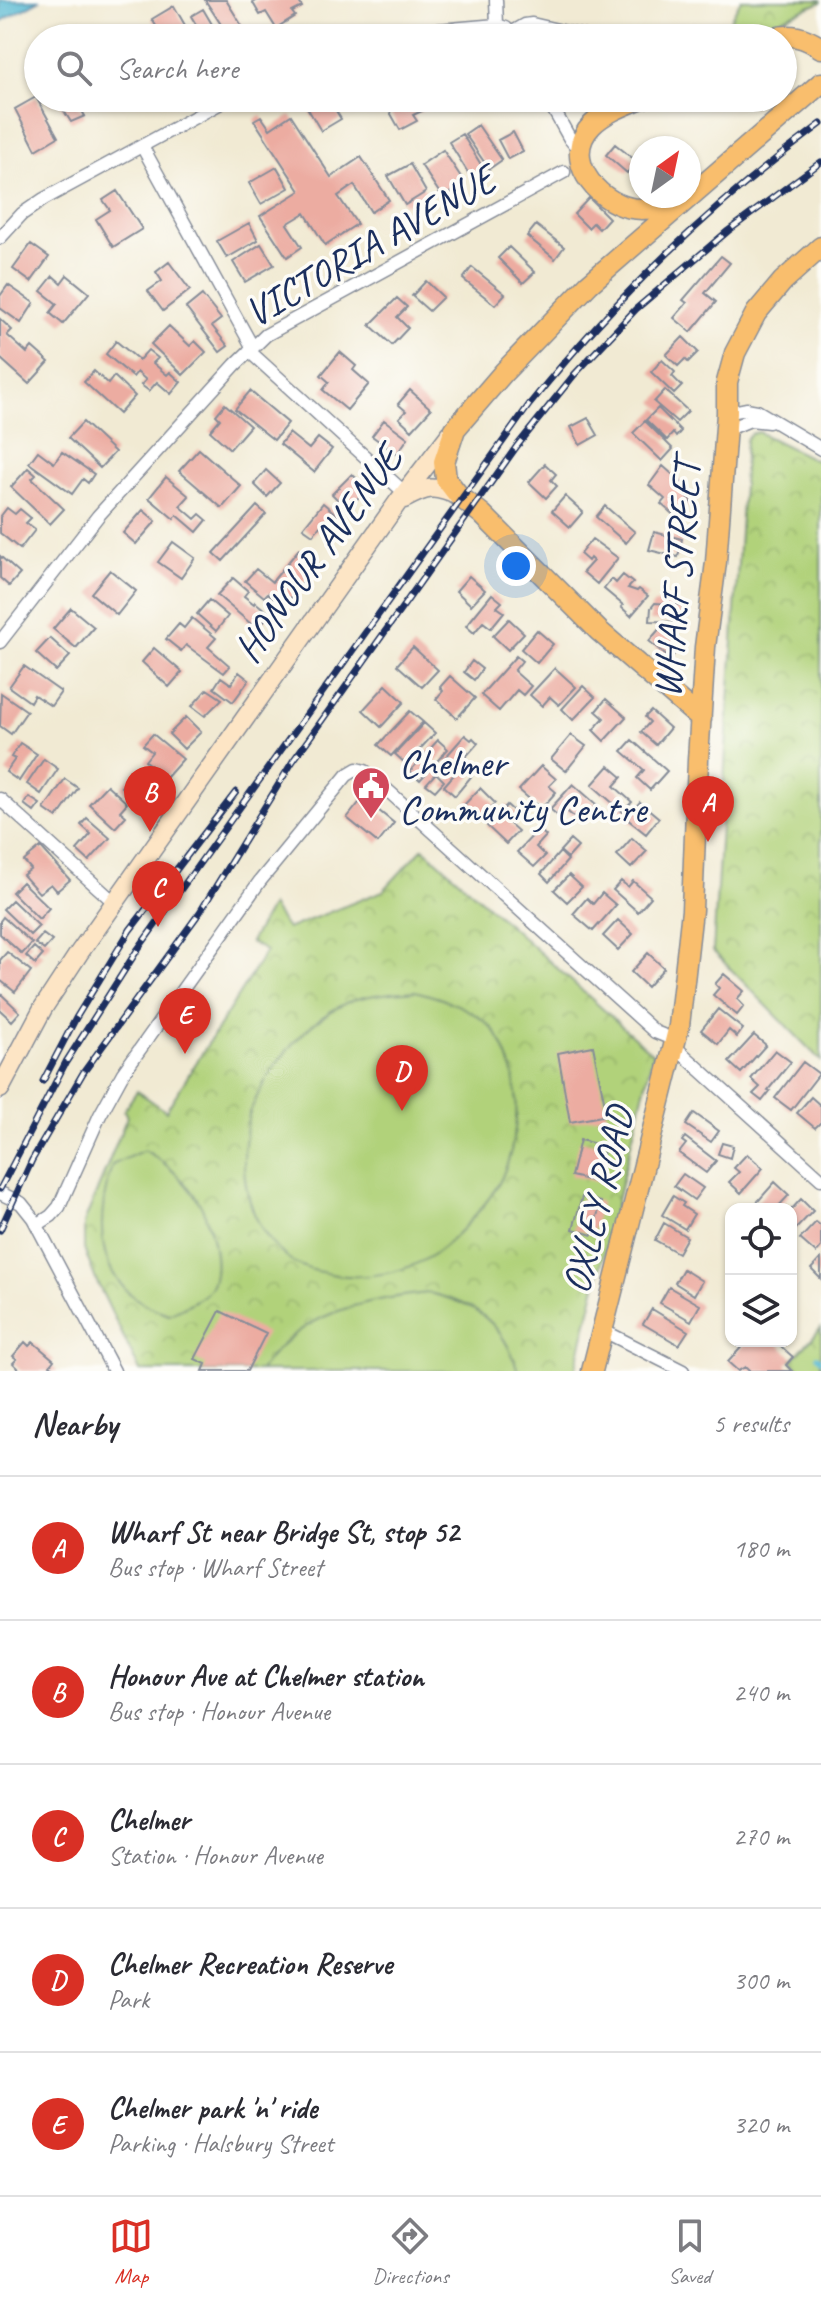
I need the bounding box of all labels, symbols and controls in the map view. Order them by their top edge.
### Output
search box [24,24,797,112]
icon: search [52,46,96,90]
text: Search here [116,49,238,87]
north arrow [629,136,701,208]
street label: VICTORIA AVENUE [236,151,509,338]
street label: HONOUR AVENUE [223,432,416,672]
street label: WHARF STREET [642,449,713,699]
your location [496,546,536,586]
place label: Chelmer Community Centre [399,738,649,834]
public building icon: Chelmer Community Centre [350,765,392,820]
pin: B [124,766,176,832]
pin: A [682,776,734,842]
pin: C [132,861,184,927]
pin: E [159,988,211,1054]
pin: D [376,1045,428,1111]
street label: OXLEY ROAD [551,1099,646,1298]
map controls [725,1203,797,1347]
button: locate [725,1203,797,1275]
button: layers [725,1275,797,1347]
text: Nearby [32,1402,118,1445]
text: 5 results [713,1407,789,1440]
text: Wharf St near Bridge St, stop 52 [108,1513,459,1551]
text: A [51,1532,65,1565]
text: 180 m [733,1532,789,1565]
text: Bus stop · Wharf Street [108,1551,322,1584]
text: Honour Ave at Chelmer station [108,1657,424,1695]
text: B [51,1676,65,1709]
text: 240 m [733,1676,789,1709]
text: Bus stop · Honour Avenue [108,1695,330,1728]
text: Chelmer [108,1801,190,1839]
text: C [52,1820,64,1853]
text: 270 m [733,1820,789,1853]
text: Station · Honour Avenue [108,1839,323,1872]
text: Chelmer Recreation Reserve [108,1945,392,1983]
text: D [50,1964,66,1997]
text: 300 m [733,1964,789,1997]
text: Park [108,1983,149,2016]
text: Chelmer park 'n' ride [108,2089,317,2127]
text: E [51,2108,65,2141]
text: 320 m [733,2108,789,2141]
text: Parking · Halsbury Street [108,2127,333,2160]
tab: Map [109,2214,153,2290]
tab: Directions [372,2214,449,2290]
tab: Saved [668,2214,712,2290]

